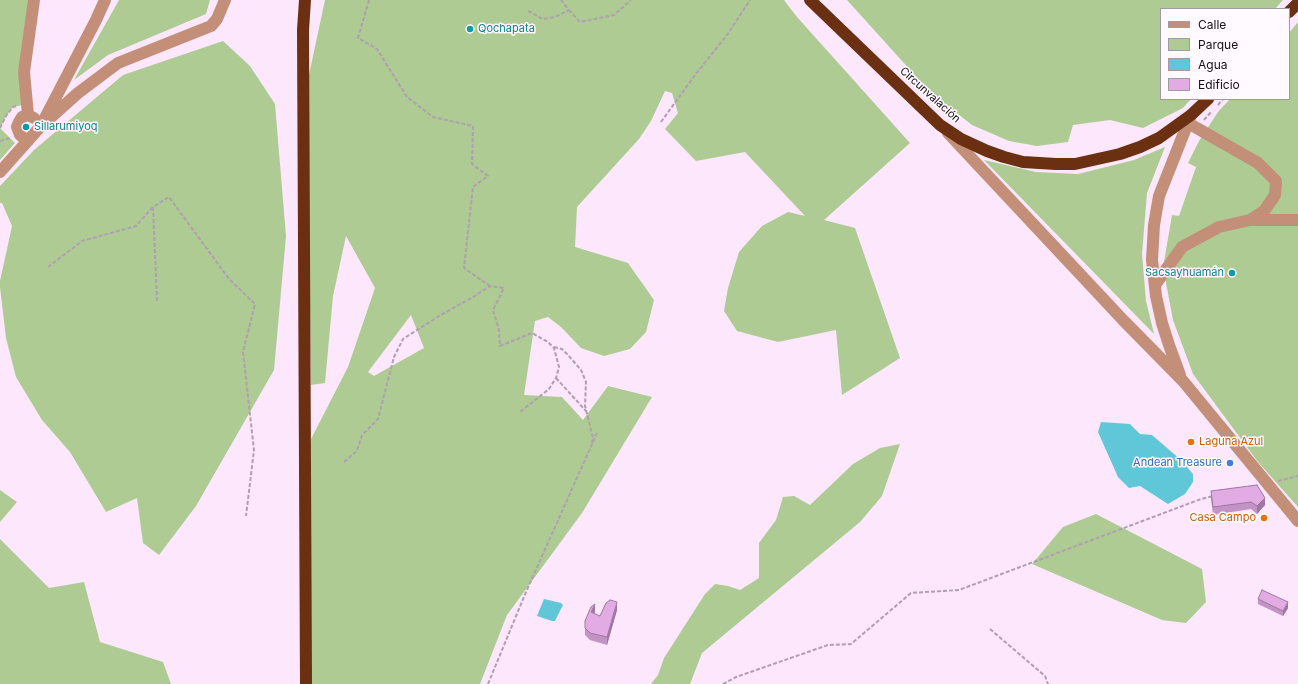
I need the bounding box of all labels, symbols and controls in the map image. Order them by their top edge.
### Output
legend [1160,8,1290,100]
text: Calle [1198,17,1226,32]
place label: Qochapata [478,22,535,36]
marker: Qochapata [465,24,475,34]
text: Parque [1198,37,1238,52]
text: Agua [1198,57,1227,72]
street label: Circunvalación [897,64,963,126]
text: Edificio [1198,77,1240,92]
place label: Sillarumiyoq [34,120,97,134]
marker: Sillarumiyoq [21,122,31,132]
place label: Sacsayhuamán [1145,266,1224,280]
marker: Sacsayhuamán [1227,268,1237,278]
place label: Laguna Azul [1199,435,1263,449]
marker: Laguna Azul [1186,437,1196,447]
place label: Andean Treasure [1133,456,1222,470]
marker: Andean Treasure [1225,458,1235,468]
place label: Casa Campo [1190,511,1256,525]
marker: Casa Campo [1259,513,1269,523]

